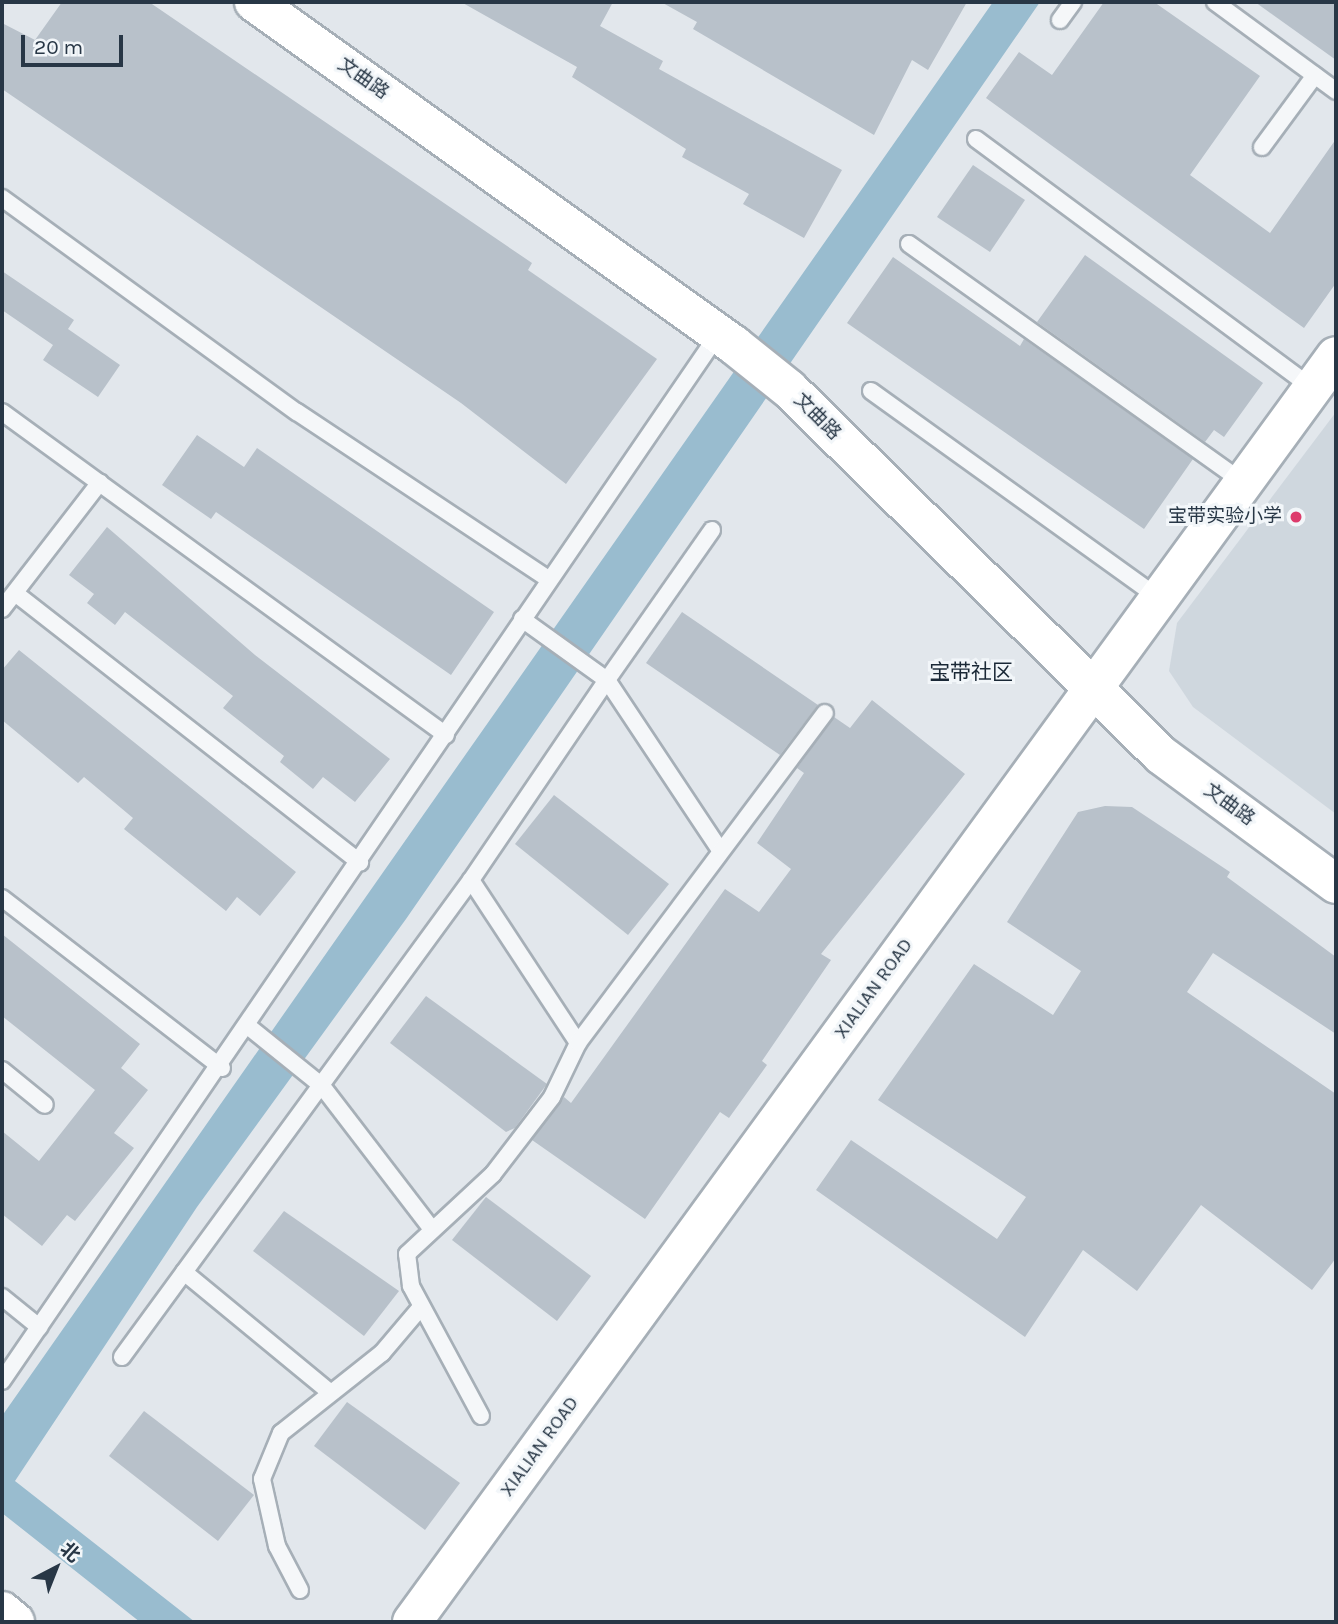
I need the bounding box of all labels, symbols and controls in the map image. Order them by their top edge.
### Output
scale bar [24,21,126,65]
text: 20 m [34,35,83,59]
street label: 文曲路 [333,53,393,105]
street label: 文曲路 [789,389,845,445]
place label: 宝带实验小学 [1168,506,1282,528]
marker: 宝带实验小学 [1288,509,1304,525]
district label: 宝带社区 [929,659,1013,685]
street label: 文曲路 [1199,779,1259,831]
street label: XIALIAN ROAD [830,934,918,1044]
street label: XIALIAN ROAD [496,1392,584,1502]
north arrow [21,1533,91,1603]
text: 北 [56,1538,84,1567]

